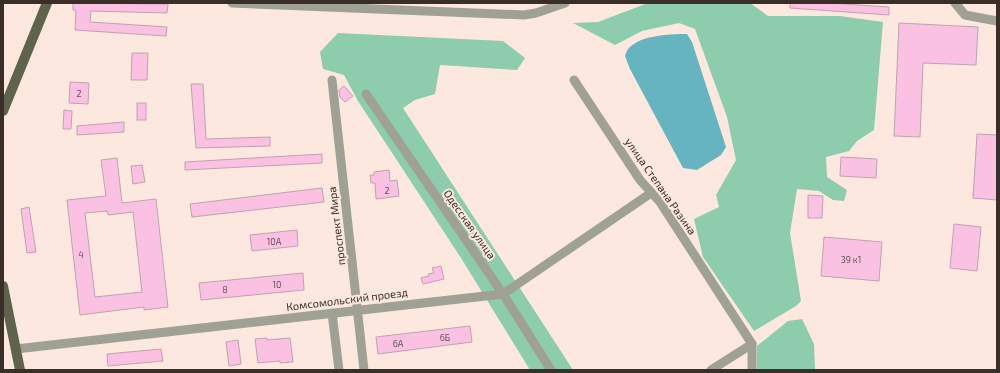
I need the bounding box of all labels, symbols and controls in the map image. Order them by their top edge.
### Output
house number: 2 [76,88,82,99]
street label: улица Степана Разина [622,135,699,237]
house number: 2 [384,185,390,196]
street label: проспект Мира [325,186,347,266]
street label: Одесская улица [440,187,499,262]
house number: 10А [267,236,282,247]
house number: 4 [78,249,84,260]
house number: 39 к1 [841,254,861,265]
house number: 10 [272,279,282,290]
house number: 8 [222,284,228,295]
street label: Комсомольский проезд [285,285,409,313]
house number: 6Б [440,332,450,343]
house number: 6А [393,338,404,349]

